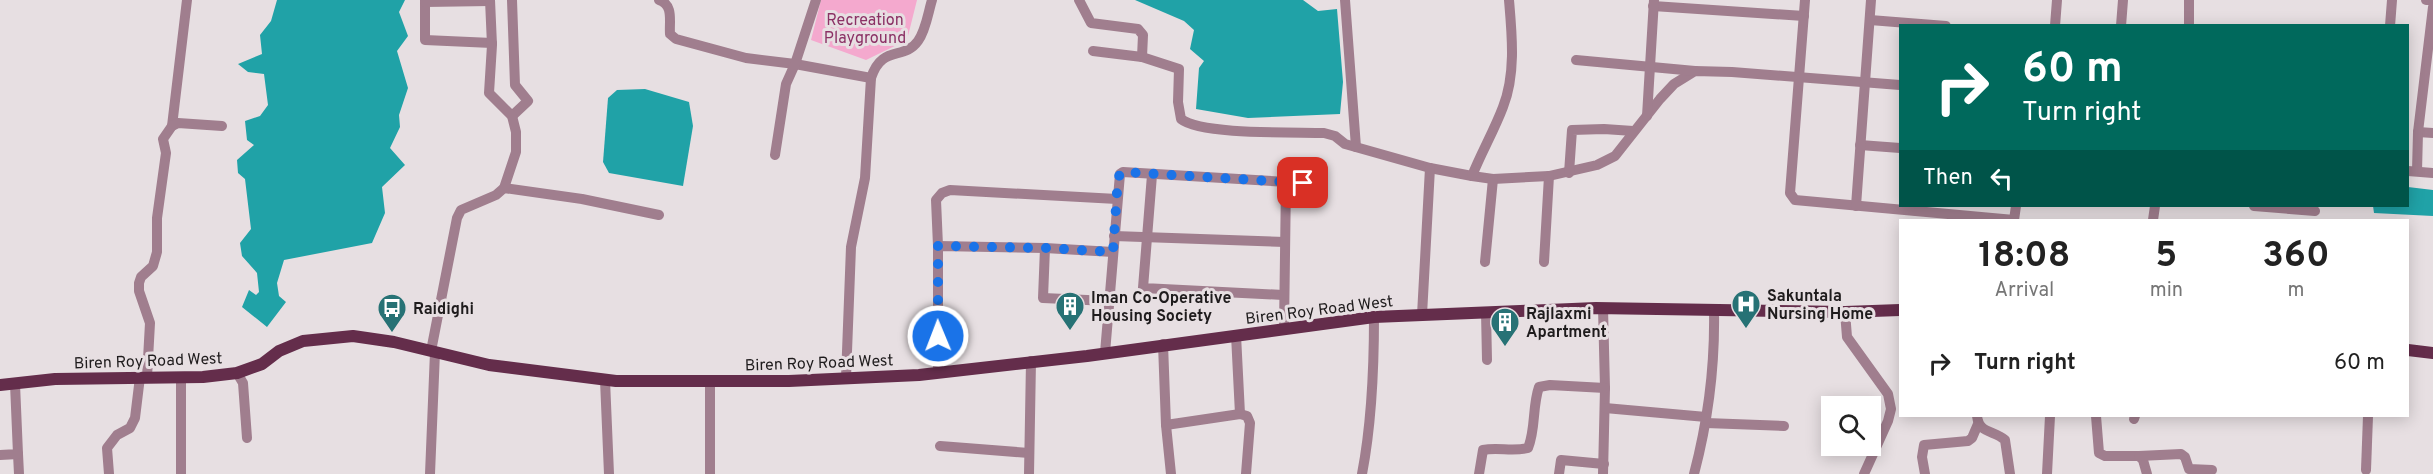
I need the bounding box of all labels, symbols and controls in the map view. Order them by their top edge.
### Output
park label: Recreation Playground [824,11,906,49]
text: 60 m [2022,44,2123,97]
icon: right [1923,48,2001,126]
text: Turn right [2022,96,2141,130]
pin [1277,157,1328,208]
icon: left [1985,162,2018,195]
text: Then [1923,165,1973,192]
icon: arrive [1286,166,1319,199]
text: 18:08 [1978,234,2070,280]
text: 5 [2155,234,2177,280]
text: 360 [2262,234,2330,280]
text: Arrival [1995,278,2054,304]
text: min [2150,278,2183,304]
text: m [2287,278,2304,304]
place label: Sakuntala Nursing Home [1767,287,1873,325]
hospital icon: Sakuntala Nursing Home [1730,288,1762,330]
place label: Iman Co-Operative Housing Society [1091,289,1231,327]
building icon: Iman Co-Operative Housing Society [1054,290,1086,332]
bus stop icon: Raidighi [376,292,408,334]
street label: Biren Roy Road West [1244,292,1394,330]
place label: Raidighi [413,300,474,320]
position arrow [906,304,970,368]
place label: Rajlaxmi Apartment [1526,305,1607,343]
building icon: Rajlaxmi Apartment [1489,306,1521,348]
icon: right [1923,347,1956,380]
street label: Biren Roy Road West [73,349,223,375]
text: Turn right [1974,350,2076,377]
text: 60 m [2334,350,2385,377]
street label: Biren Roy Road West [744,351,894,377]
map controls [1821,396,1881,456]
button: search [1821,396,1881,456]

